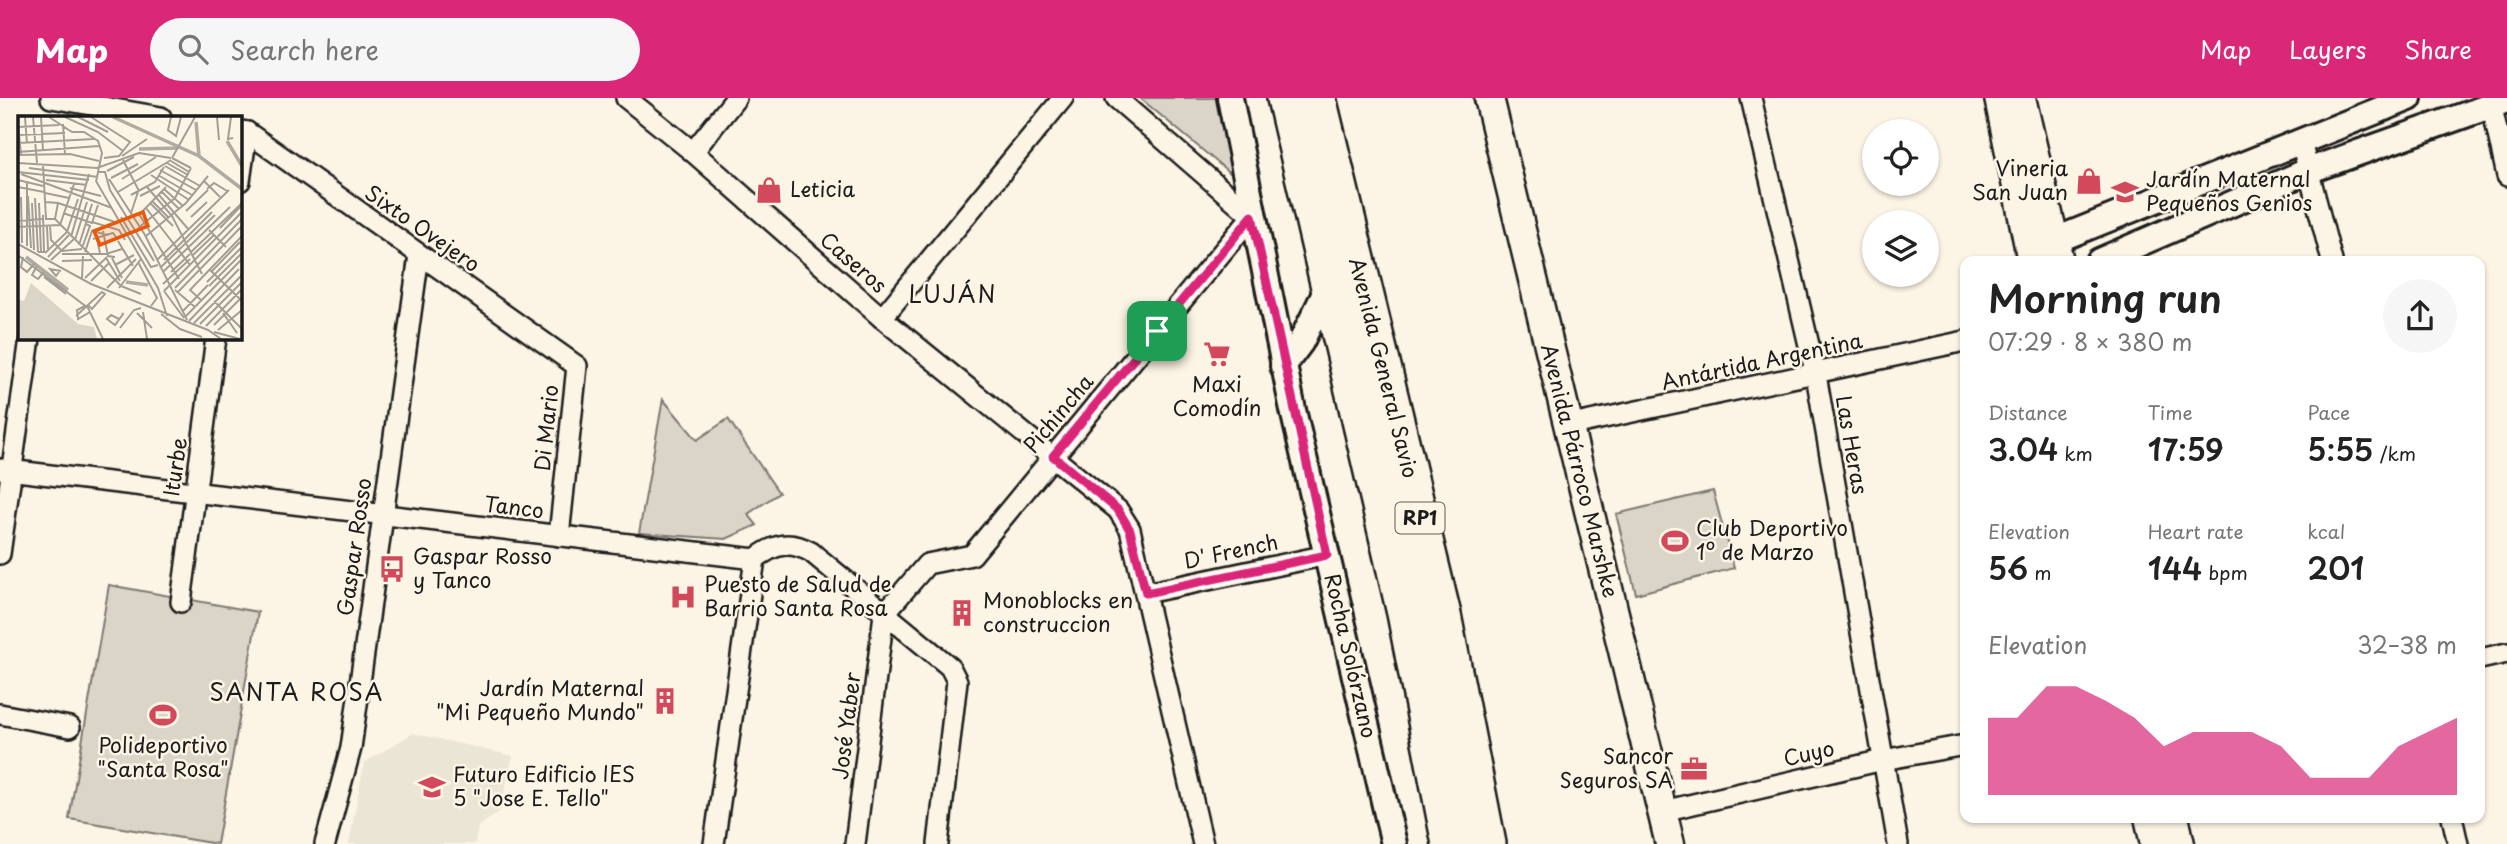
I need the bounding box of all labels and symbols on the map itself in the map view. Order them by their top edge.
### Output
inset map [18,116,242,340]
place label: Vineria San Juan [1972,151,2069,207]
place label: Jardín Maternal Pequeños Genios [2146,162,2312,218]
shop icon: Vineria San Juan [2074,166,2104,196]
place label: Leticia [790,172,855,204]
shop icon: Leticia [754,175,784,205]
street label: Sixto Ovejero [359,176,487,279]
school or university icon: Jardín Maternal Pequeños Genios [2110,177,2140,207]
street label: Caseros [814,223,895,300]
street label: Avenida General Savio [1342,254,1428,481]
district label: LUJÁN [908,276,998,311]
pin [1127,301,1187,361]
street label: Antártida Argentina [1658,323,1865,397]
supermarket icon: Maxi Comodín [1202,339,1232,369]
street label: Avenida Párroco Marshke [1534,340,1628,601]
street label: Pichincha [1015,366,1100,459]
place label: Maxi Comodín [1173,367,1261,423]
street label: Di Mario [525,383,565,473]
street label: Las Heras [1829,393,1877,497]
street label: Iturbe [154,435,194,498]
street label: Gaspar Rosso [328,476,379,618]
street label: Tanco [483,487,546,526]
road number: RP1 [1396,502,1444,534]
place label: Club Deportivo 1º de Marzo [1696,511,1848,567]
street label: D' French [1181,524,1281,576]
sports icon: Club Deportivo 1º de Marzo [1660,526,1690,556]
place label: Gaspar Rosso y Tanco [413,539,552,595]
bus stop icon: Gaspar Rosso y Tanco [377,554,407,584]
place label: Puesto de Salud de Barrio Santa Rosa [704,567,892,623]
street label: Rocha Solórzano [1317,570,1386,741]
hospital icon: Puesto de Salud de Barrio Santa Rosa [668,582,698,612]
place label: Monoblocks en construccion [983,583,1133,639]
building icon: Monoblocks en construccion [947,598,977,628]
street label: José Yaber [823,670,867,781]
place label: Jardín Maternal "Mi Pequeño Mundo" [436,671,644,727]
district label: SANTA ROSA [210,674,384,709]
building icon: Jardín Maternal "Mi Pequeño Mundo" [650,686,680,716]
sports icon: Polideportivo "Santa Rosa" [148,700,178,730]
place label: Polideportivo "Santa Rosa" [97,728,229,784]
street label: Cuyo [1780,731,1837,773]
place label: Sancor Seguros SA [1559,739,1673,795]
office icon: Sancor Seguros SA [1679,754,1709,784]
place label: Futuro Edificio IES 5 "Jose E. Tello" [453,757,635,813]
school or university icon: Futuro Edificio IES 5 "Jose E. Tello" [417,772,447,802]

